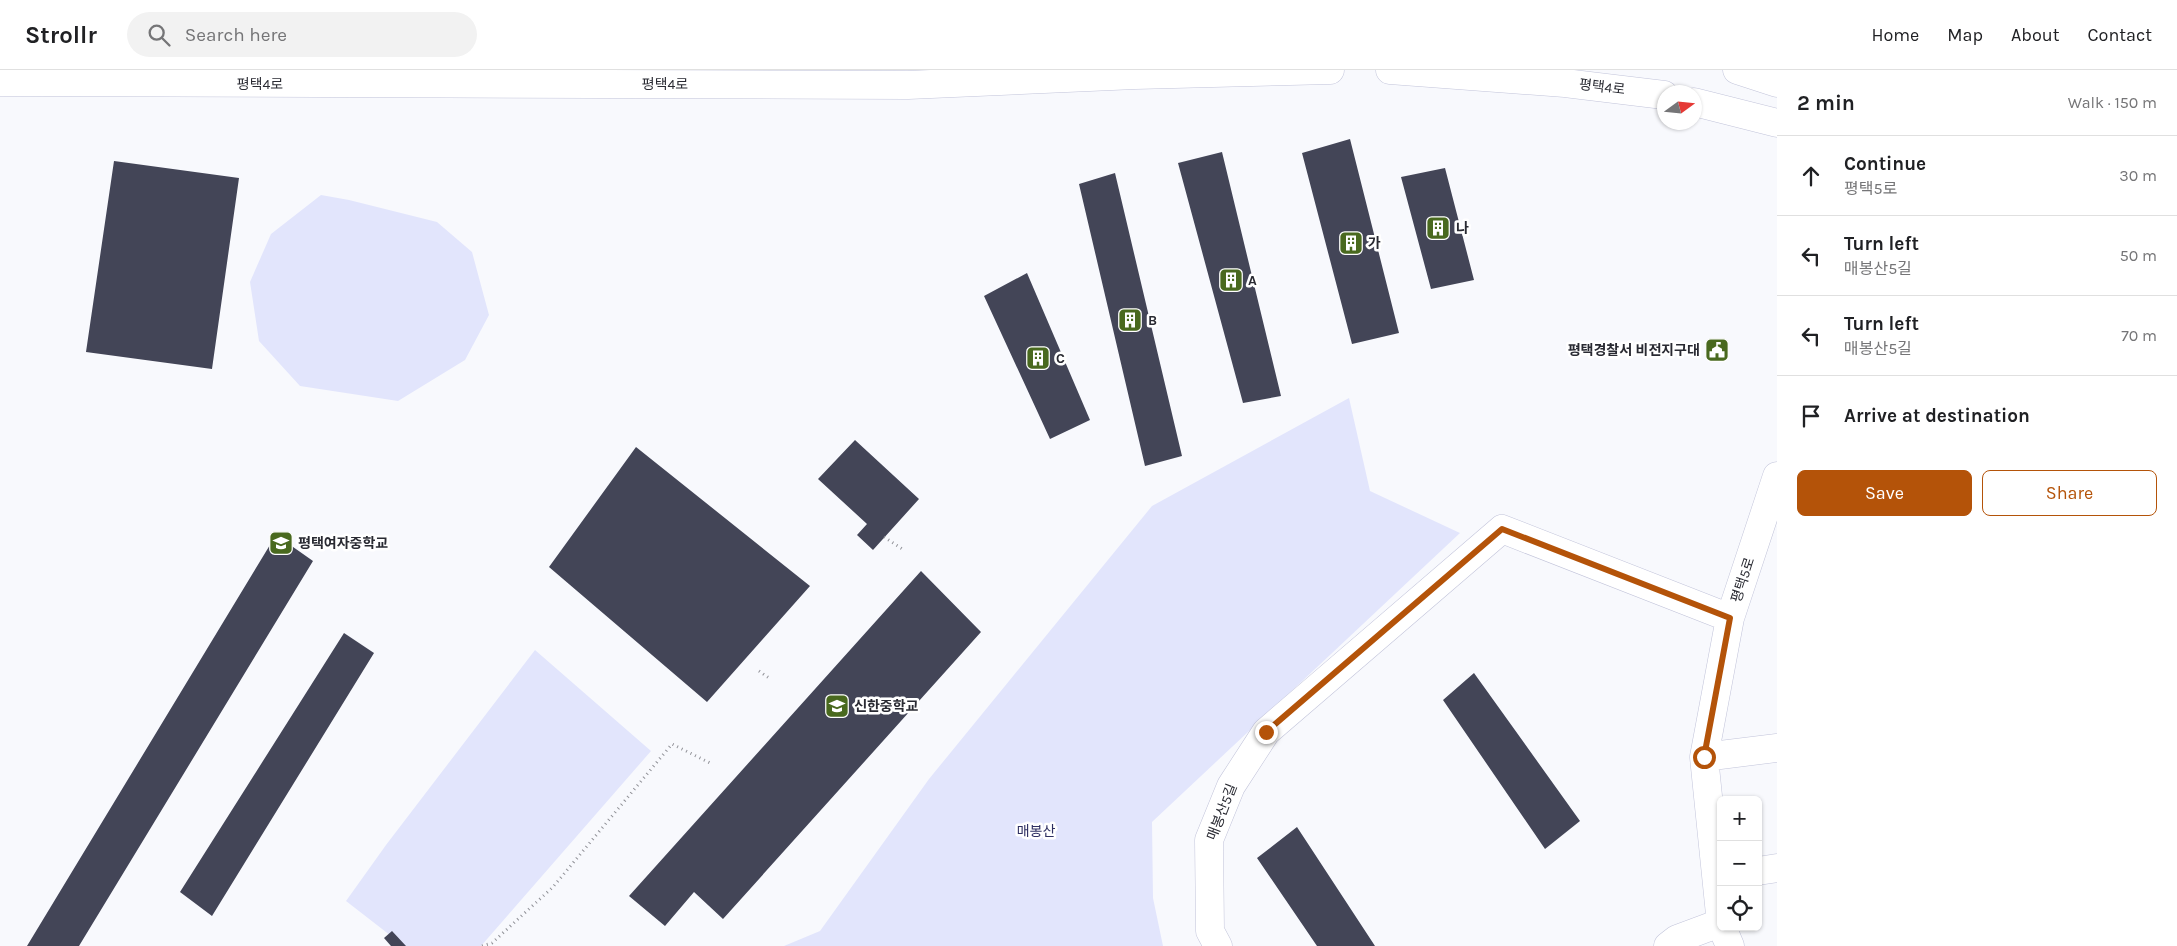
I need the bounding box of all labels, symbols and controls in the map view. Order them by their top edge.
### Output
search box [127,12,477,57]
text: Strollr [25,21,97,49]
icon: search [145,21,173,49]
text: Search here [185,24,287,46]
text: Home [1871,24,1919,46]
text: Map [1947,24,1983,46]
text: About [2011,24,2060,46]
text: Contact [2088,24,2152,46]
street label: 평택4로 [237,76,283,93]
street label: 평택4로 [642,76,688,93]
street label: 평택4로 [1578,76,1626,98]
north arrow [1657,85,1702,130]
text: 2 min [1797,91,1855,115]
text: Walk · 150 m [2068,93,2157,112]
text: Continue [1844,153,1926,175]
icon: ahead [1797,162,1825,190]
text: 30 m [2119,166,2157,185]
text: 평택5로 [1844,179,1897,198]
building icon: 나 [1425,215,1451,241]
place label: 나 [1456,220,1469,237]
building icon: 가 [1338,230,1364,256]
text: Turn left [1844,233,1919,255]
place label: 가 [1368,235,1381,252]
icon: left [1797,242,1825,270]
text: 50 m [2120,246,2157,265]
text: 매봉산5길 [1844,259,1912,278]
building icon: A [1218,267,1244,293]
place label: A [1248,272,1257,289]
building icon: B [1117,307,1143,333]
place label: B [1148,312,1157,329]
text: Turn left [1844,313,1919,335]
icon: left [1797,322,1825,350]
text: 70 m [2121,326,2157,345]
public building icon: 평택경찰서 비전지구대 [1704,337,1730,363]
text: 매봉산5길 [1844,339,1912,358]
place label: 평택경찰서 비전지구대 [1568,342,1700,359]
building icon: C [1025,345,1051,371]
place label: C [1056,350,1065,367]
icon: arrive [1797,402,1825,430]
text: Arrive at destination [1844,405,2030,427]
button: Save [1797,470,1972,516]
button: Share [1982,470,2157,516]
school or university icon: 평택여자중학교 [268,530,294,556]
place label: 평택여자중학교 [298,535,388,552]
street label: 평택5로 [1728,555,1758,605]
school or university icon: 신한중학교 [824,693,850,719]
place label: 신한중학교 [854,698,919,715]
route end [1255,721,1278,744]
route start [1693,746,1716,769]
street label: 매봉산5길 [1203,781,1241,843]
map controls [1717,796,1762,931]
button: + [1717,796,1762,841]
park label: 매봉산 [1017,823,1055,840]
button: − [1717,841,1762,886]
button: locate [1717,886,1762,931]

